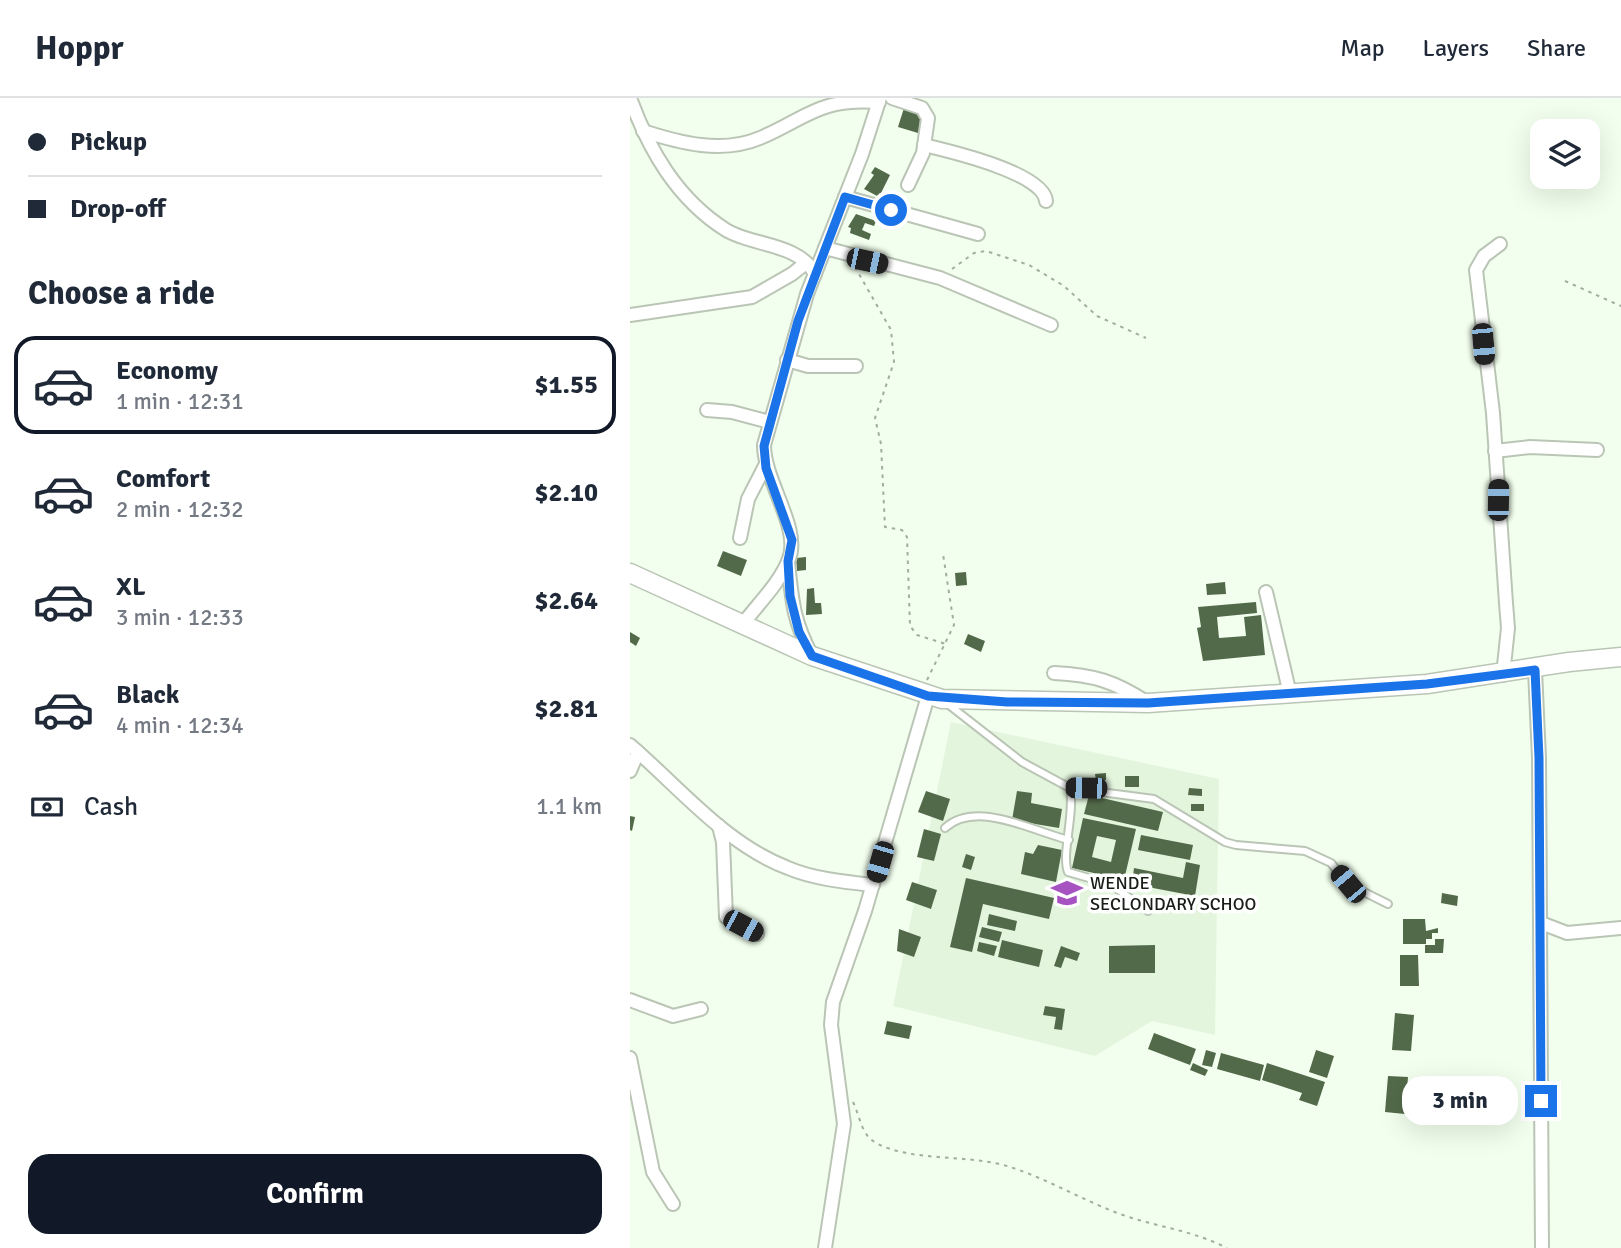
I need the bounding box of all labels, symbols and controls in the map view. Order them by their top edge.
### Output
text: Hoppr [35,28,124,69]
text: Map [1340,33,1385,63]
text: Layers [1423,33,1489,63]
text: Share [1527,33,1586,63]
map controls [1530,119,1600,189]
button: layers [1530,119,1600,189]
text: Pickup [70,126,147,158]
text: Drop-off [70,193,166,225]
route start [875,194,907,226]
car [845,246,890,276]
text: Choose a ride [28,274,215,313]
car [1471,322,1496,366]
icon: car [32,354,95,417]
text: Economy [116,355,218,387]
text: $1.55 [534,369,598,401]
text: 1 min · 12:31 [116,387,244,416]
icon: car [32,462,95,525]
text: Comfort [116,463,210,495]
text: $2.10 [534,477,598,509]
car [1488,479,1509,521]
text: 2 min · 12:32 [116,495,244,524]
icon: car [32,570,95,633]
text: XL [116,571,146,603]
text: $2.64 [534,585,598,617]
text: 3 min · 12:33 [116,603,244,632]
icon: car [32,678,95,741]
text: Black [116,679,179,711]
text: $2.81 [534,693,598,725]
text: 4 min · 12:34 [116,711,244,740]
car [1065,777,1108,799]
icon: cash [28,788,66,826]
text: Cash [84,791,138,823]
text: 1.1 km [536,792,602,821]
car [865,839,896,885]
car [1327,861,1370,907]
place label: WENDE SECLONDARY SCHOO [1090,872,1256,915]
school or university icon: WENDE SECLONDARY SCHOO [1050,876,1084,910]
car [720,907,767,945]
callout: 3 min [1401,1076,1516,1126]
route end [1525,1085,1557,1117]
text: 3 min [1432,1086,1488,1115]
button: Confirm [28,1154,602,1234]

